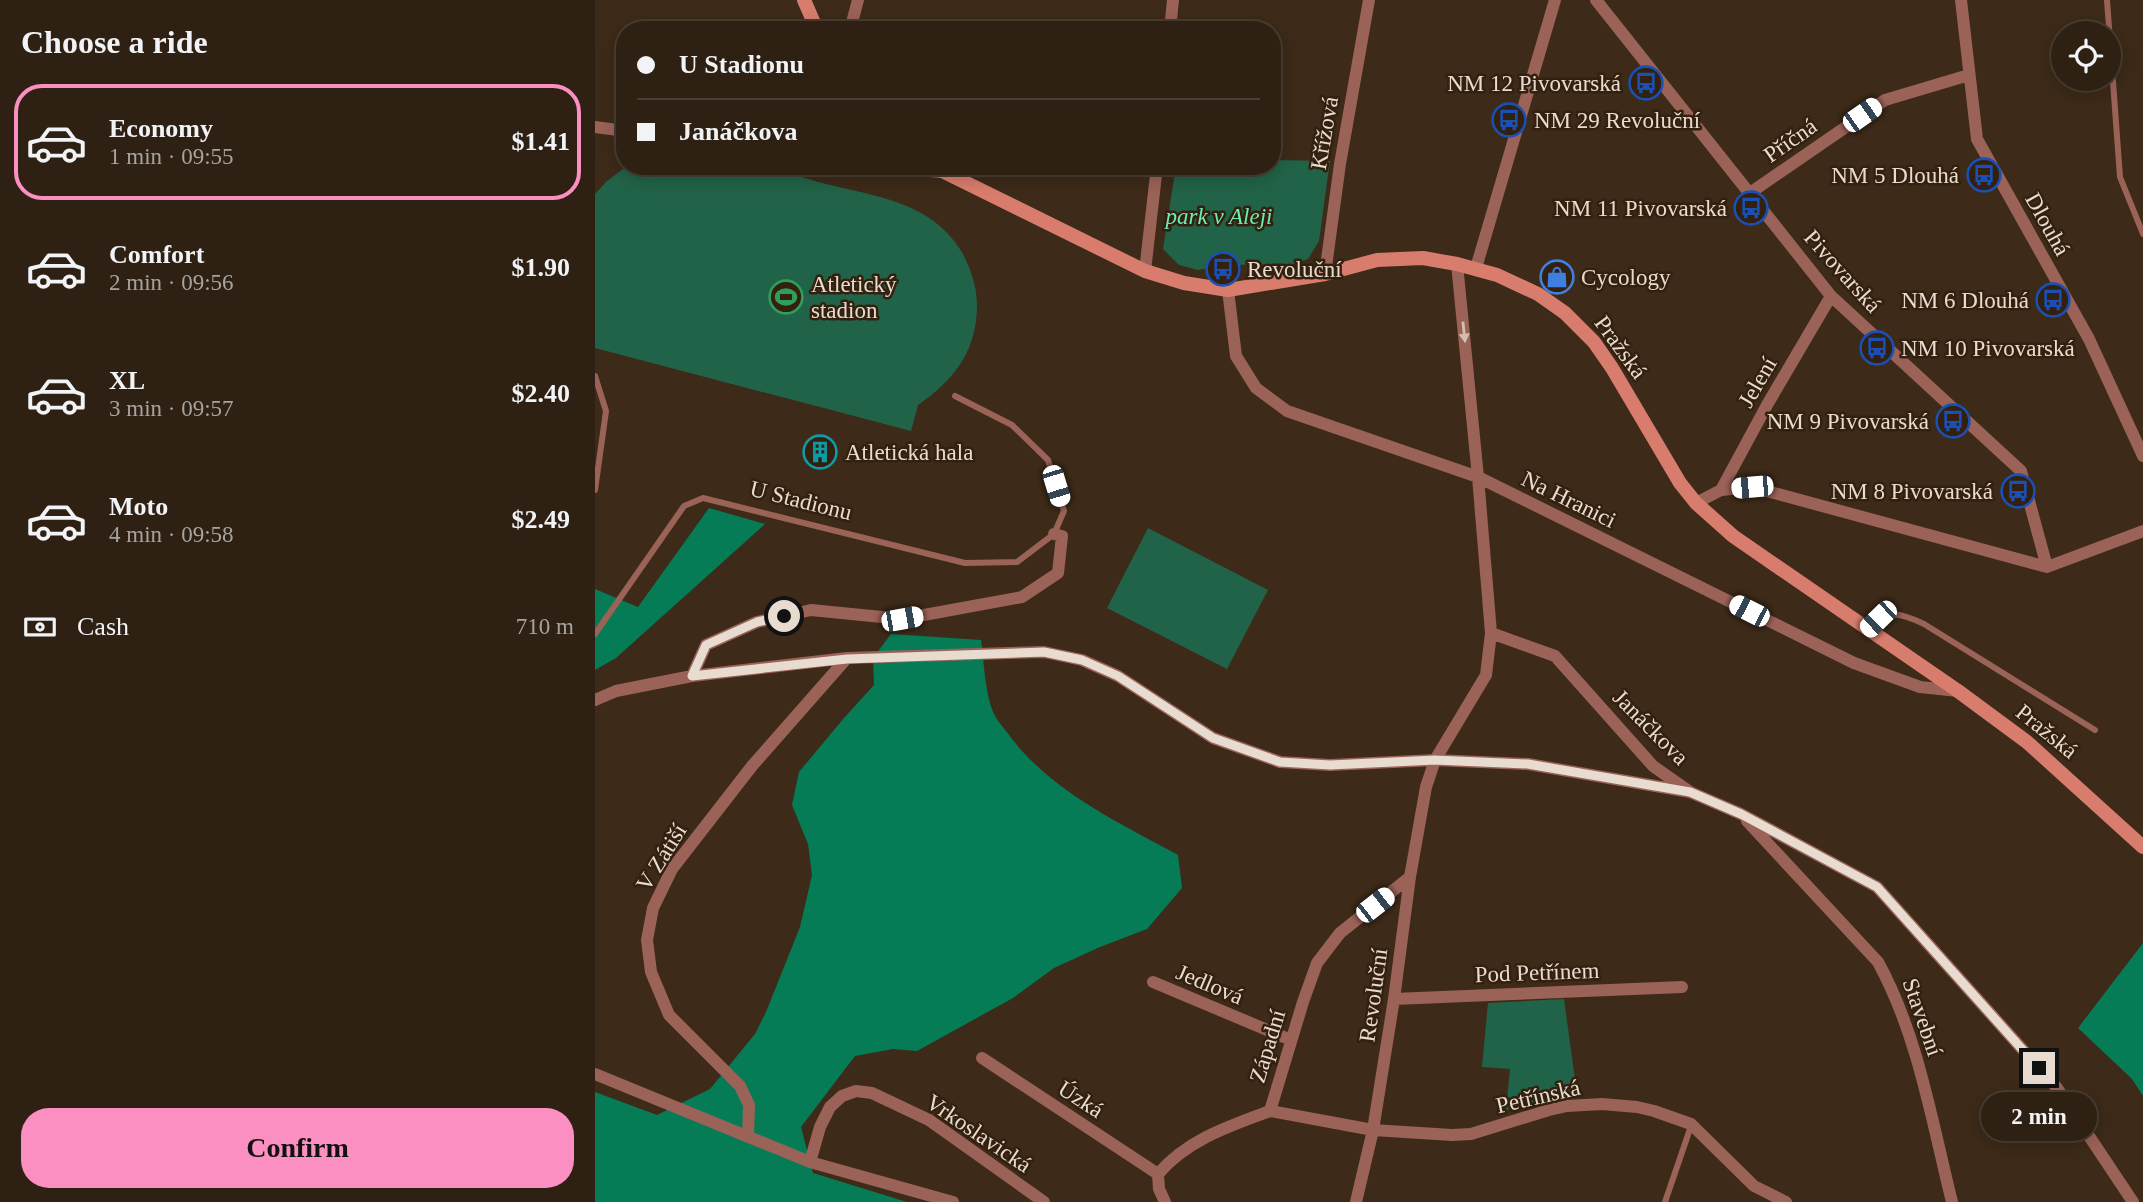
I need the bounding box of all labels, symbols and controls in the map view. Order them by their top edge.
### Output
map controls [2051,21,2121,91]
button: locate [2051,21,2121,91]
text: Choose a ride [21,24,208,60]
text: U Stadionu [679,50,804,79]
bus stop icon: NM 12 Pivovarská [1627,64,1665,102]
place label: NM 12 Pivovarská [1447,71,1621,96]
street label: Křížová [1306,94,1343,172]
car [1839,94,1886,136]
bus stop icon: NM 29 Revoluční [1490,101,1528,139]
place label: NM 29 Revoluční [1534,108,1701,133]
icon: car [25,111,88,174]
street label: Příčná [1759,113,1822,168]
text: Economy [109,114,213,143]
text: Janáčkova [679,117,797,146]
text: $1.41 [512,127,570,156]
text: 1 min · 09:55 [109,144,234,169]
bus stop icon: NM 5 Dlouhá [1965,156,2003,194]
place label: NM 5 Dlouhá [1831,163,1959,188]
bus stop icon: NM 11 Pivovarská [1732,189,1770,227]
street label: Dlouhá [2020,189,2075,260]
place label: NM 11 Pivovarská [1554,196,1727,221]
park label: park v Aleji [1164,204,1272,229]
street label: Pivovarská [1799,225,1886,318]
icon: car [25,237,88,300]
text: Comfort [109,240,204,269]
bus stop icon: Revoluční [1204,250,1242,288]
text: $1.90 [512,253,570,282]
place label: Revoluční [1247,257,1342,282]
shop icon: Cycology [1538,258,1576,296]
place label: Cycology [1581,265,1671,290]
text: 2 min · 09:56 [109,270,234,295]
place label: Atletický stadion [811,272,897,323]
sports icon: Atletický stadion [767,278,805,316]
bus stop icon: NM 6 Dlouhá [2034,281,2072,319]
place label: NM 6 Dlouhá [1901,288,2029,313]
street label: Pražská [1589,311,1652,384]
one-way arrow [1459,321,1470,343]
bus stop icon: NM 10 Pivovarská [1858,329,1896,367]
place label: NM 10 Pivovarská [1901,336,2075,361]
street label: Jelení [1733,352,1782,412]
icon: car [25,363,88,426]
text: XL [109,366,145,395]
text: $2.40 [512,379,570,408]
text: 3 min · 09:57 [109,396,234,421]
bus stop icon: NM 9 Pivovarská [1934,402,1972,440]
place label: NM 9 Pivovarská [1767,409,1929,434]
building icon: Atletická hala [801,433,839,471]
place label: Atletická hala [845,440,973,465]
car [1040,463,1073,509]
street label: Na Hranici [1518,466,1620,533]
bus stop icon: NM 8 Pivovarská [1999,472,2037,510]
car [1731,475,1774,499]
street label: U Stadionu [747,476,855,525]
place label: NM 8 Pivovarská [1831,479,1993,504]
icon: car [25,489,88,552]
text: Moto [109,492,168,521]
text: $2.49 [512,505,570,534]
text: 4 min · 09:58 [109,522,234,547]
car [1726,592,1773,630]
car [1856,597,1901,641]
route start [768,600,800,632]
car [880,605,925,633]
icon: cash [21,608,59,646]
text: Cash [77,612,129,641]
text: 710 m [516,614,574,639]
street label: Janáčkova [1608,685,1693,770]
street label: Pražská [2011,699,2082,764]
street label: V Zátiší [631,819,692,895]
car [1352,884,1399,926]
street label: Revoluční [1355,946,1393,1044]
street label: Pod Petřínem [1474,958,1600,987]
street label: Jedlová [1173,959,1247,1010]
street label: Stavební [1898,975,1948,1060]
street label: Západní [1245,1006,1291,1086]
route end [2023,1052,2055,1084]
street label: Úzká [1054,1075,1108,1123]
street label: Petřínská [1494,1075,1583,1118]
street label: Vrkoslavická [921,1089,1036,1178]
callout: 2 min [1981,1092,2097,1142]
text: 2 min [2011,1104,2067,1129]
button: Confirm [21,1108,574,1188]

